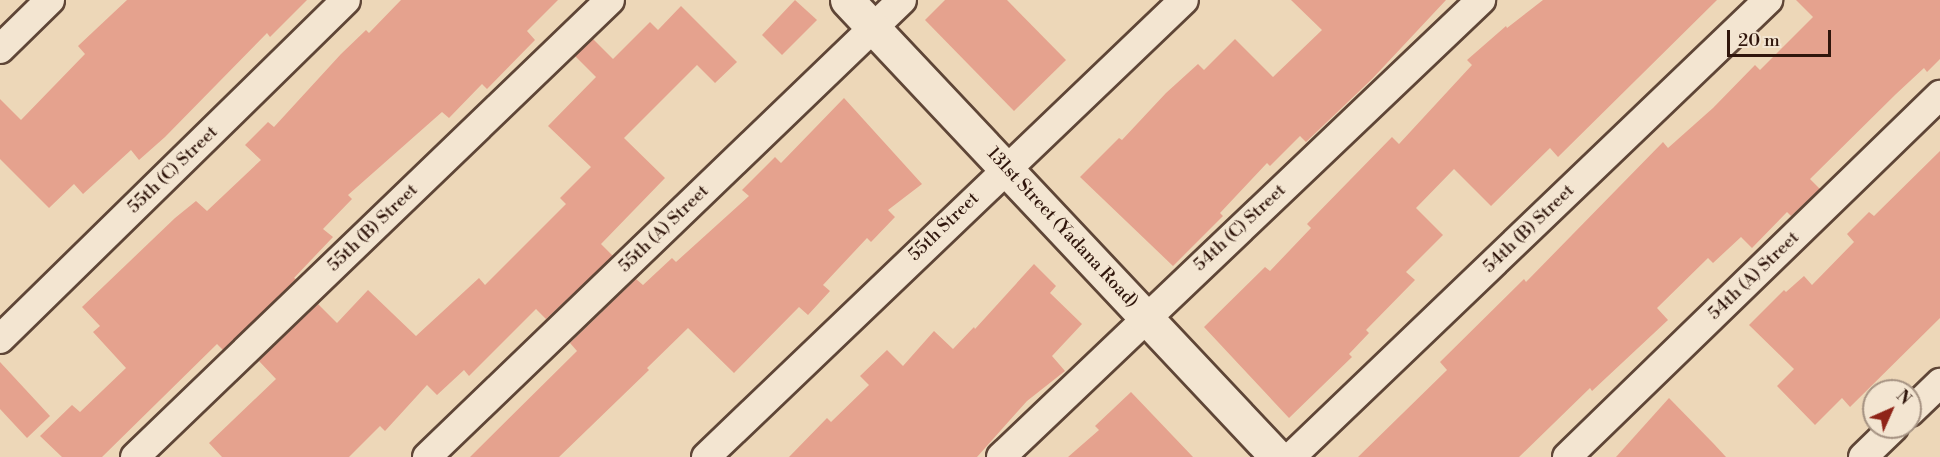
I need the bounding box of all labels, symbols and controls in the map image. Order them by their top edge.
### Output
scale bar [1730,18,1834,56]
text: 20 m [1738,29,1780,52]
street label: 55th (C) Street [123,122,223,218]
street label: 131st Street (Yadana Road) [982,143,1142,313]
street label: 55th (B) Street [323,180,423,276]
street label: 54th (C) Street [1189,180,1291,276]
street label: 54th (B) Street [1479,180,1579,278]
street label: 55th (A) Street [614,181,714,277]
street label: 55th Street [904,188,984,266]
street label: 54th (A) Street [1704,227,1804,325]
north arrow [1862,379,1922,439]
text: N [1892,386,1915,409]

